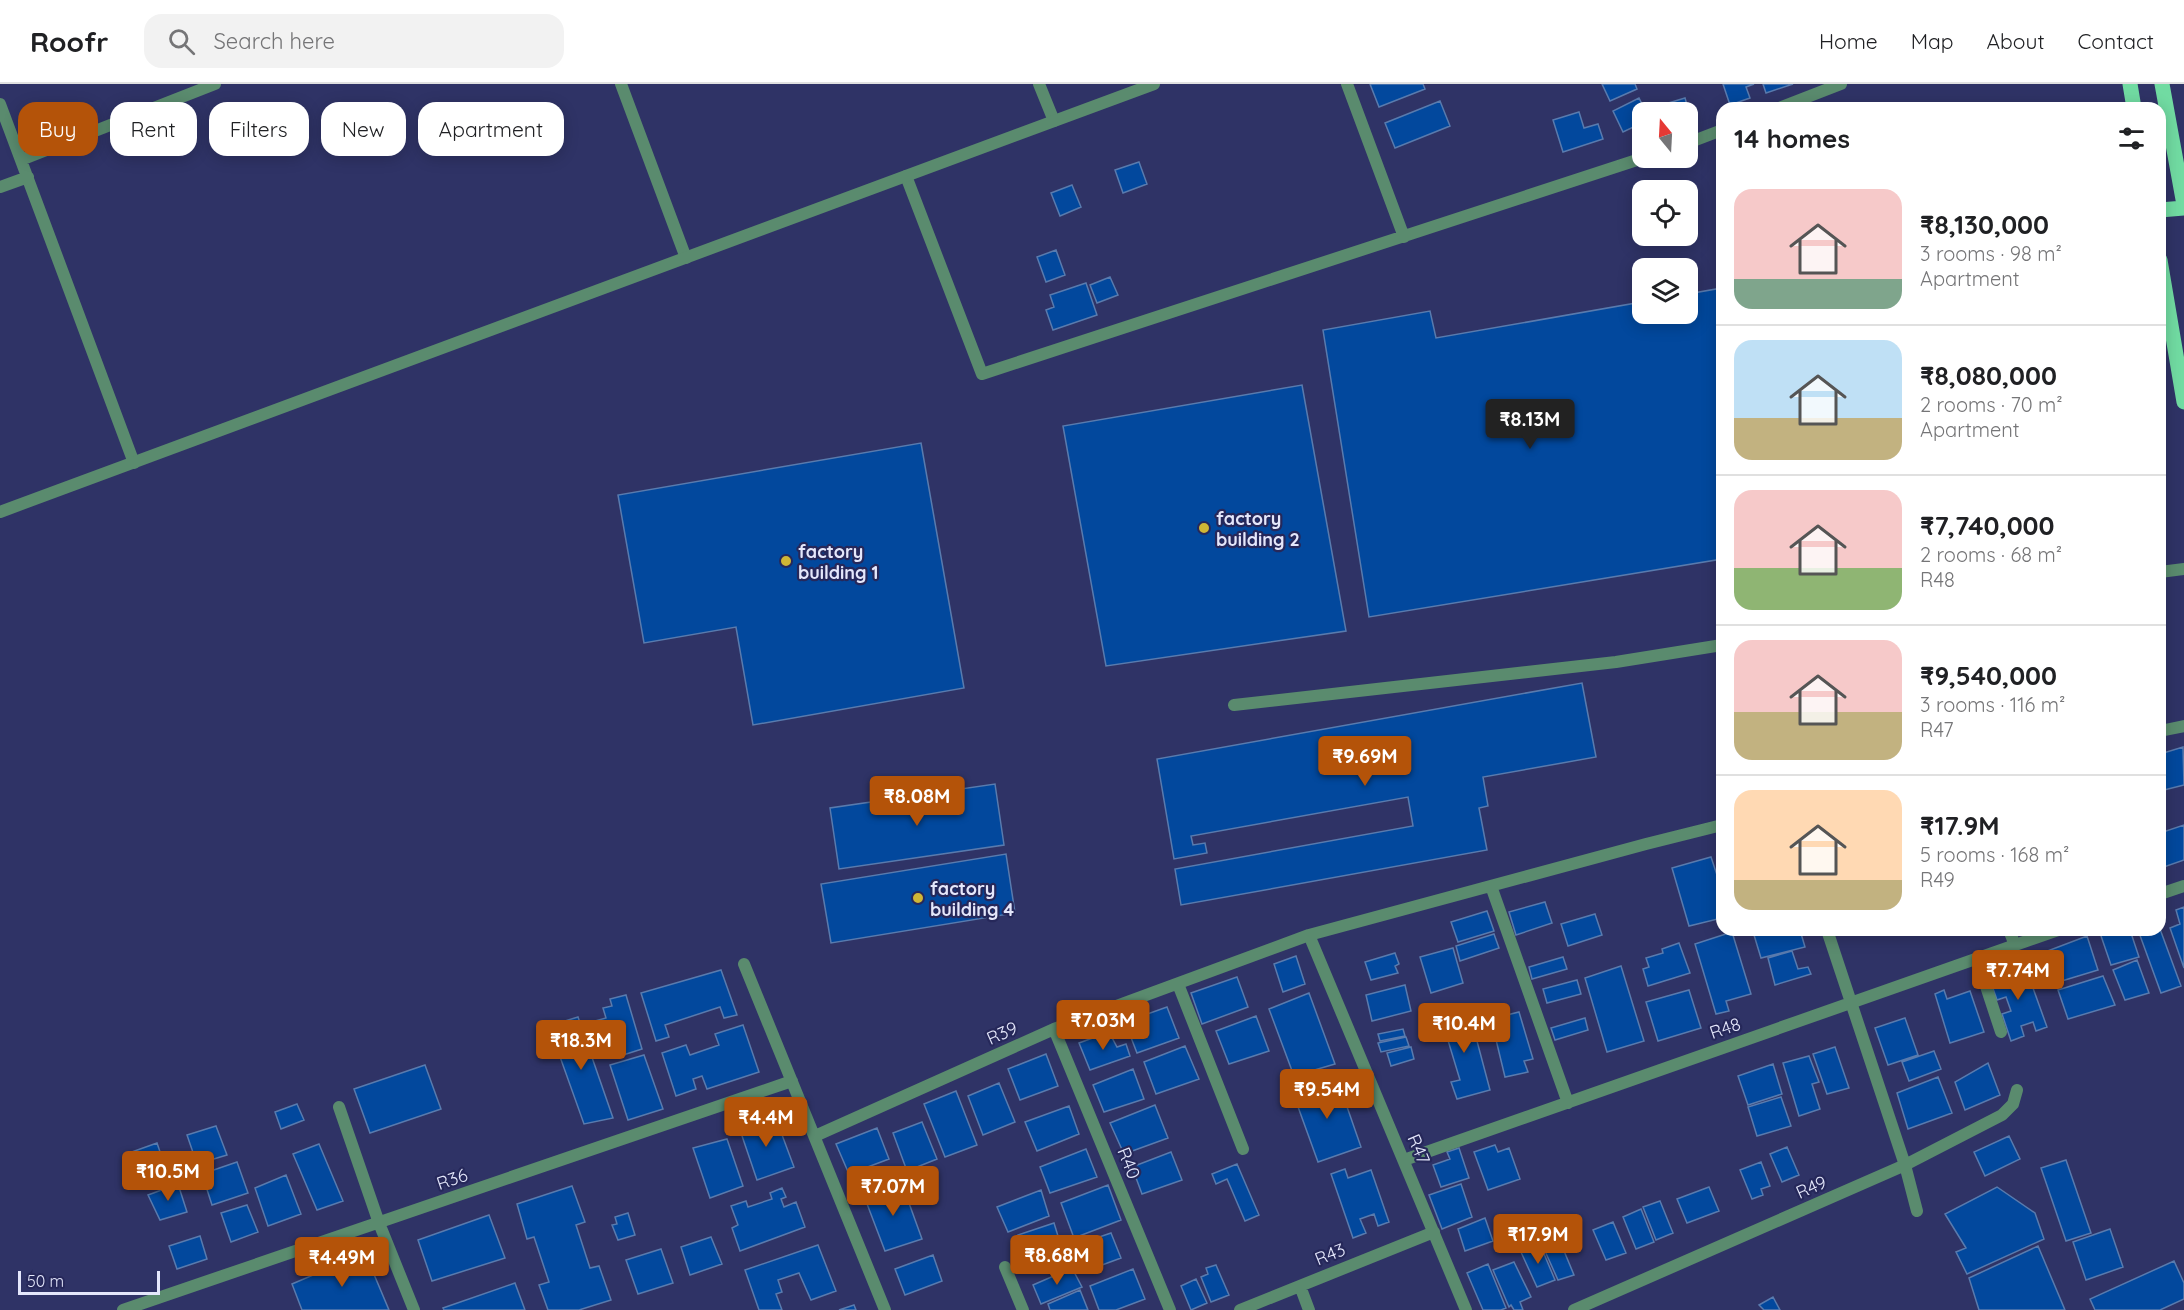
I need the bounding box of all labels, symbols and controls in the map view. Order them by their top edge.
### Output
search box [144,14,564,68]
text: Roofr [30,24,108,59]
icon: search [165,25,198,58]
text: Search here [213,27,335,55]
text: Home [1819,28,1878,54]
text: Map [1911,28,1954,54]
text: About [1987,28,2045,54]
text: Contact [2078,28,2154,54]
chip: Buy [18,102,98,156]
chip: Rent [110,102,197,156]
chip: Filters [209,102,309,156]
chip: New [321,102,406,156]
chip: Apartment [418,102,564,156]
north arrow [1632,102,1698,168]
map controls [1632,102,1698,324]
text: 14 homes [1734,122,1850,155]
icon: filters [2115,122,2148,155]
button: locate [1632,180,1698,246]
text: ₹8,130,000 [1920,208,2049,241]
icon: home [1782,213,1854,285]
text: 3 rooms · 98 m² [1920,241,2062,266]
button: layers [1632,258,1698,324]
text: Apartment [1920,266,2020,291]
text: ₹8,080,000 [1920,359,2057,392]
icon: home [1782,364,1854,436]
text: 2 rooms · 70 m² [1920,392,2063,417]
pin: ₹8.13M [1481,399,1579,450]
text: ₹8.13M [1500,406,1560,431]
text: Apartment [1920,417,2020,442]
place label: factory building 2 [1216,507,1300,551]
text: ₹7,740,000 [1920,509,2055,542]
icon: home [1782,514,1854,586]
marker: factory building 2 [1197,521,1211,535]
place label: factory building 1 [798,540,879,584]
text: 2 rooms · 68 m² [1920,542,2062,567]
marker: factory building 1 [779,554,793,568]
text: R48 [1920,567,1955,592]
text: ₹9,540,000 [1920,659,2057,692]
icon: home [1782,664,1854,736]
text: 3 rooms · 116 m² [1920,692,2065,717]
text: R47 [1920,717,1954,742]
pin: ₹9.69M [1316,736,1414,787]
text: ₹9.69M [1332,743,1398,768]
pin: ₹8.08M [868,776,966,827]
text: ₹8.08M [884,783,950,808]
text: ₹17.9M [1920,809,1999,842]
icon: home [1782,814,1854,886]
text: 5 rooms · 168 m² [1920,842,2069,867]
text: R49 [1920,867,1955,892]
place label: factory building 4 [930,877,1015,921]
marker: factory building 4 [911,891,925,905]
pin: ₹7.74M [1969,950,2067,1001]
text: ₹7.74M [1986,957,2050,982]
pin: ₹7.03M [1054,1000,1152,1051]
pin: ₹10.4M [1415,1003,1513,1054]
text: ₹7.03M [1070,1007,1136,1032]
text: ₹10.4M [1432,1010,1496,1035]
street label: R48 [1706,1012,1744,1044]
street label: R39 [983,1016,1021,1050]
pin: ₹18.3M [532,1020,630,1071]
text: ₹18.3M [550,1027,612,1052]
pin: ₹9.54M [1278,1069,1376,1120]
text: ₹9.54M [1294,1076,1360,1101]
pin: ₹4.4M [724,1097,808,1148]
text: ₹4.4M [738,1104,794,1129]
street label: R47 [1403,1131,1435,1167]
street label: R40 [1112,1144,1146,1182]
pin: ₹10.5M [119,1151,217,1202]
text: ₹10.5M [136,1158,200,1183]
street label: R36 [434,1163,471,1195]
pin: ₹7.07M [844,1166,942,1217]
street label: R49 [1792,1170,1830,1204]
text: ₹7.07M [861,1173,925,1198]
pin: ₹17.9M [1489,1214,1587,1265]
text: ₹17.9M [1507,1221,1569,1246]
pin: ₹8.68M [1008,1235,1106,1286]
pin: ₹4.49M [293,1237,391,1288]
street label: R43 [1311,1238,1349,1270]
text: ₹8.68M [1024,1242,1090,1267]
text: ₹4.49M [309,1244,375,1269]
scale bar [18,1268,160,1296]
text: 50 m [27,1271,64,1291]

